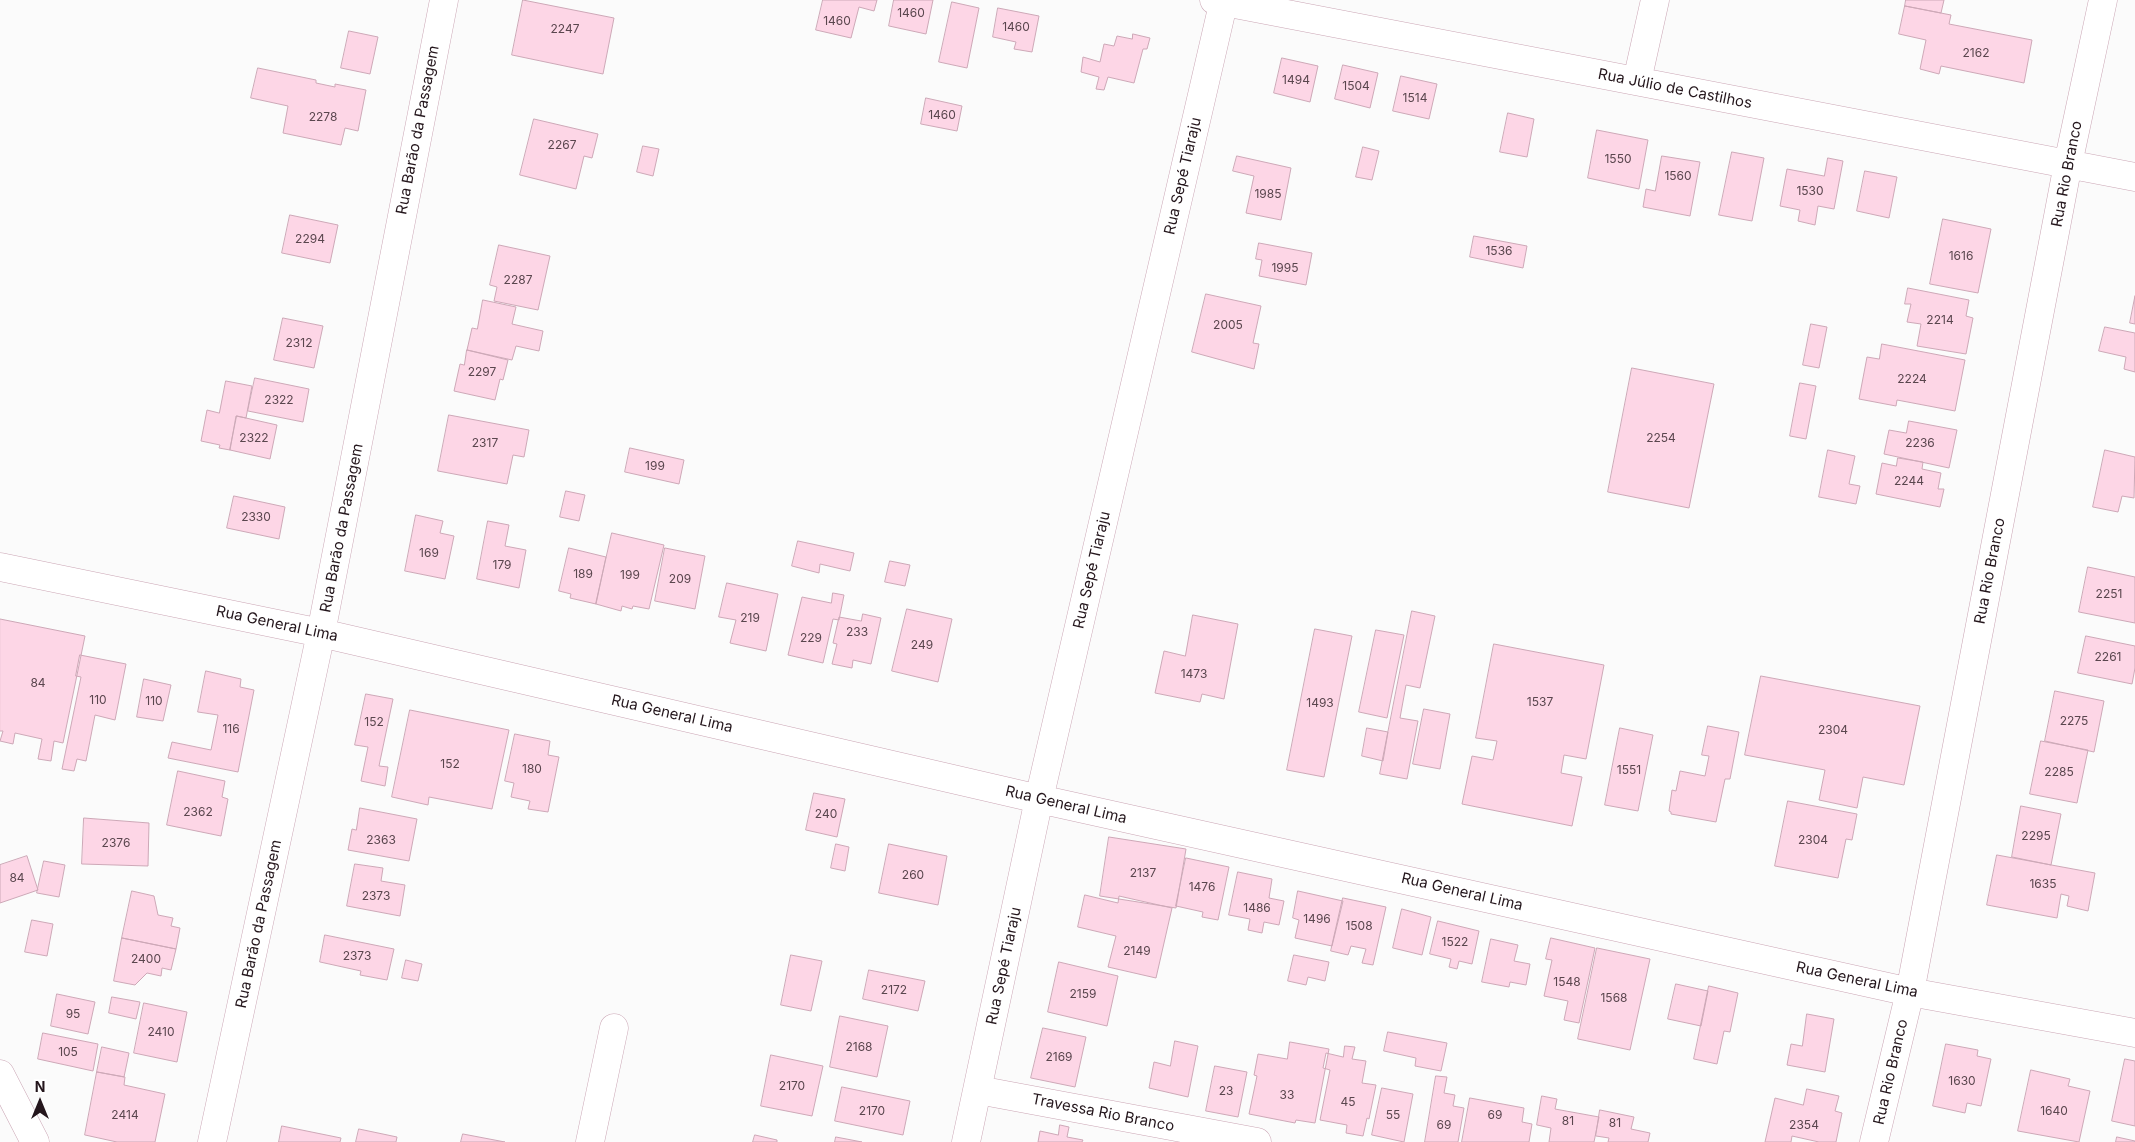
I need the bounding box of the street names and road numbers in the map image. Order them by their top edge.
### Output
street label: Rua Barão da Passagem [393,44,443,216]
street label: Rua Júlio de Castilhos [1596,65,1754,113]
street label: Rua Sepé Tiaraju [1161,116,1205,236]
street label: Rua Rio Branco [2048,119,2086,229]
street label: Rua Barão da Passagem [317,442,367,614]
street label: Rua Sepé Tiaraju [1070,510,1114,630]
street label: Rua Rio Branco [1971,516,2009,626]
street label: Rua General Lima [214,602,340,646]
street label: Rua General Lima [609,691,735,737]
street label: Rua General Lima [1003,782,1129,828]
street label: Rua Barão da Passagem [232,838,286,1010]
street label: Rua General Lima [1399,869,1525,915]
street label: Rua Sepé Tiaraju [983,905,1025,1027]
street label: Rua General Lima [1794,958,1920,1002]
street label: Rua Rio Branco [1870,1017,1912,1127]
street label: Travessa Rio Branco [1030,1090,1176,1136]

